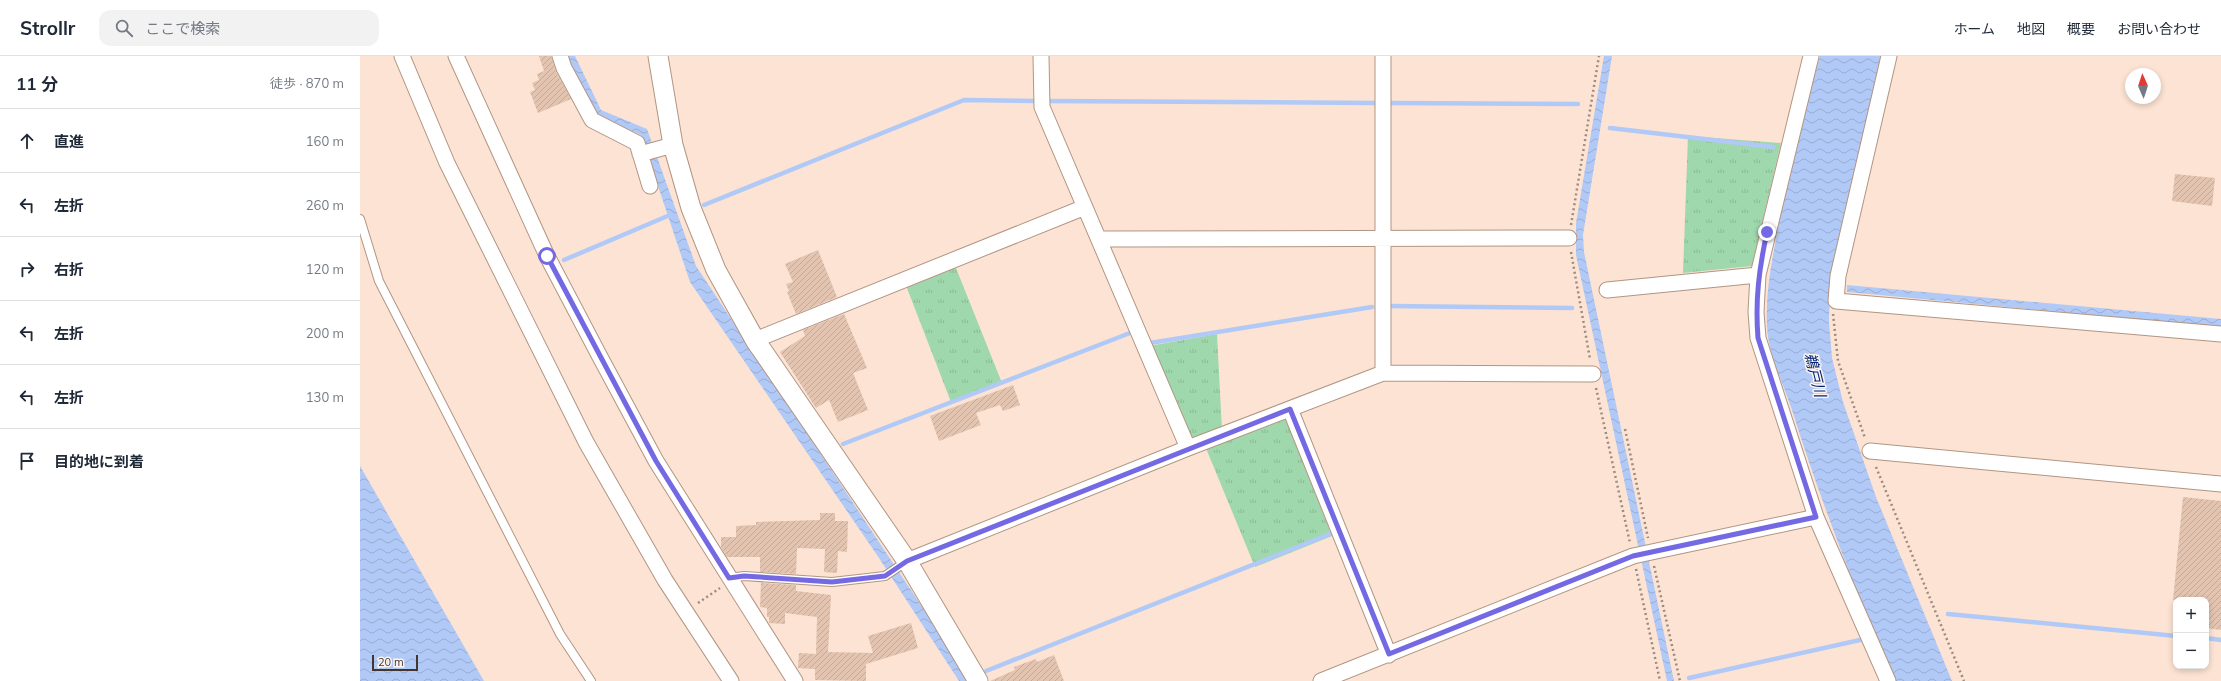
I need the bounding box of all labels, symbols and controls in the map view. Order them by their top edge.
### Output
search box [99,10,379,46]
text: Strollr [20,16,75,40]
icon: search [113,17,135,39]
text: ここで検索 [145,19,220,38]
text: ホーム [1953,20,1995,38]
text: 地図 [2017,20,2045,38]
text: 概要 [2067,20,2095,38]
text: お問い合わせ [2117,20,2201,38]
north arrow [2125,68,2161,104]
text: 11 分 [16,73,58,94]
text: 徒歩 · 870 m [270,75,344,91]
icon: ahead [16,130,38,152]
text: 直進 [54,132,84,151]
text: 160 m [306,133,344,149]
icon: left [16,194,38,216]
text: 左折 [54,196,84,215]
text: 260 m [306,197,344,213]
route end [1758,223,1776,241]
route start [538,247,556,265]
icon: right [16,258,38,280]
text: 右折 [54,260,84,279]
text: 120 m [306,261,344,277]
icon: left [16,322,38,344]
text: 左折 [54,324,84,343]
text: 200 m [306,325,344,341]
water label: 鵜戸川 [1801,351,1831,401]
icon: left [16,386,38,408]
text: 左折 [54,388,84,407]
text: 130 m [306,389,344,405]
icon: arrive [16,450,38,472]
text: 目的地に到着 [54,452,144,471]
map controls [2173,597,2209,669]
button: + [2173,597,2209,633]
button: − [2173,633,2209,669]
scale bar [372,653,418,672]
text: 20 m [378,655,404,669]

